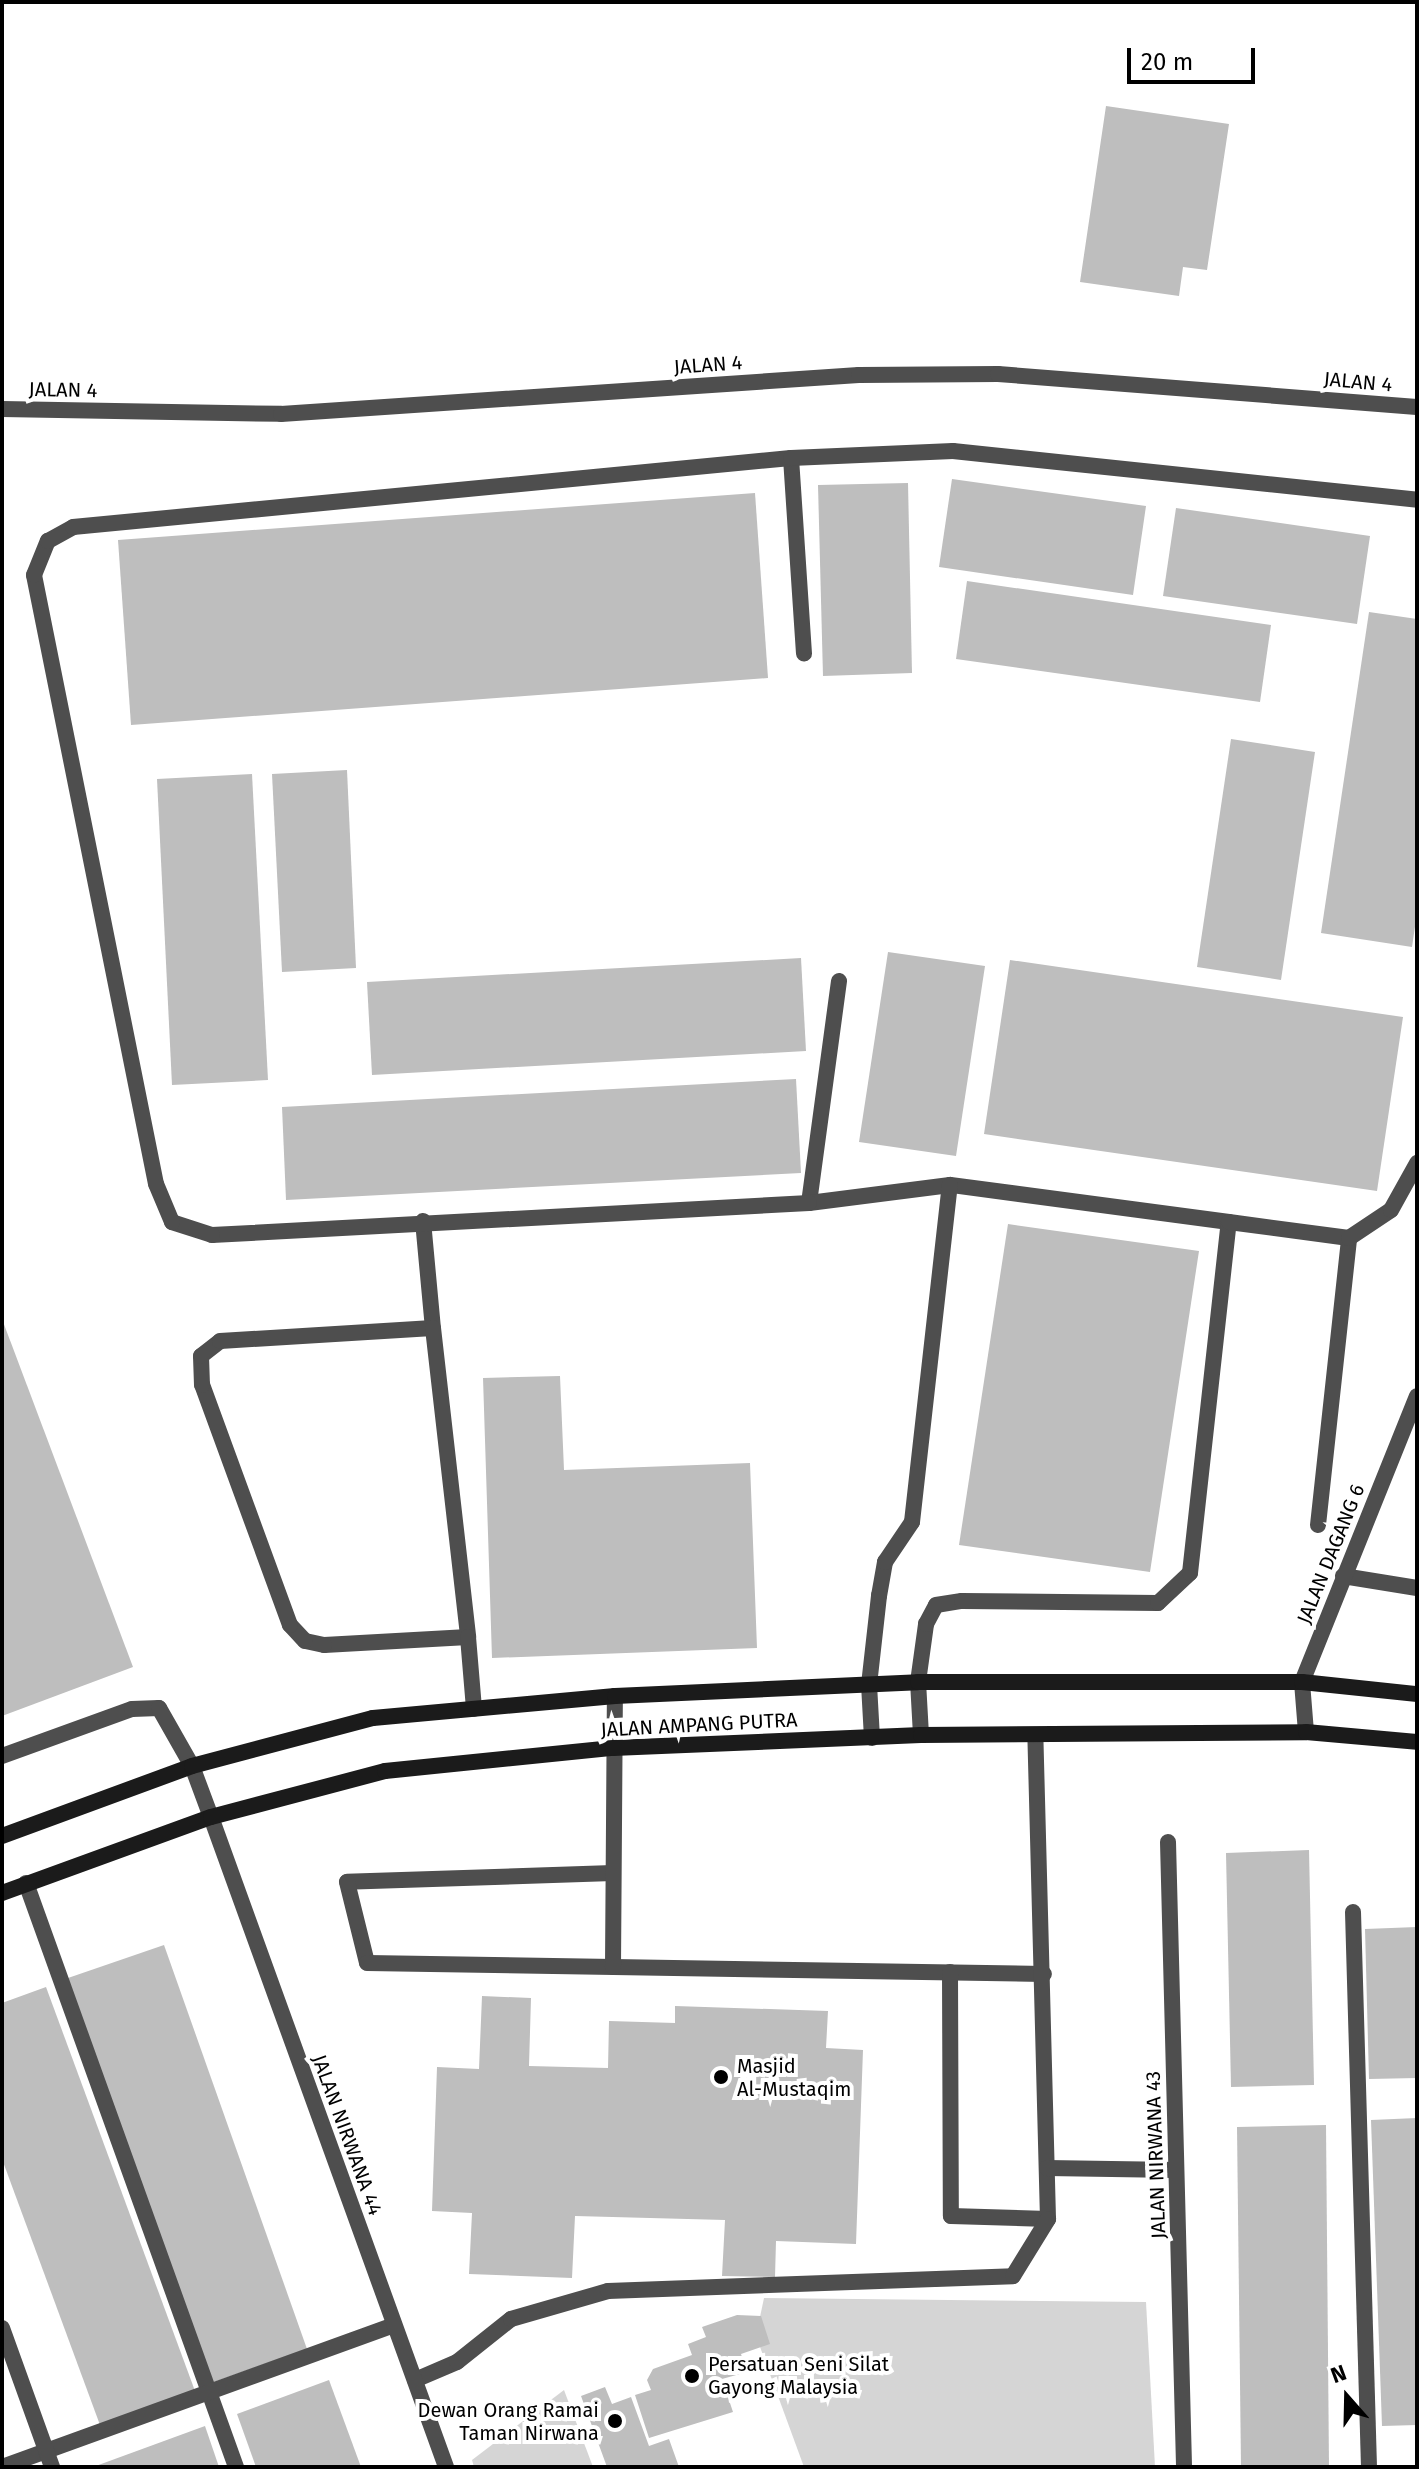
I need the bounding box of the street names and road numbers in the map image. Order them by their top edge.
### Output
street label: JALAN 4 [673,351,743,379]
street label: JALAN 4 [1323,367,1393,397]
street label: JALAN 4 [29,377,97,403]
street label: JALAN DAGANG 6 [1292,1481,1370,1627]
street label: JALAN AMPANG PUTRA [600,1708,798,1742]
street label: JALAN NIRWANA 44 [307,2051,387,2219]
street label: JALAN NIRWANA 43 [1141,2070,1171,2240]

